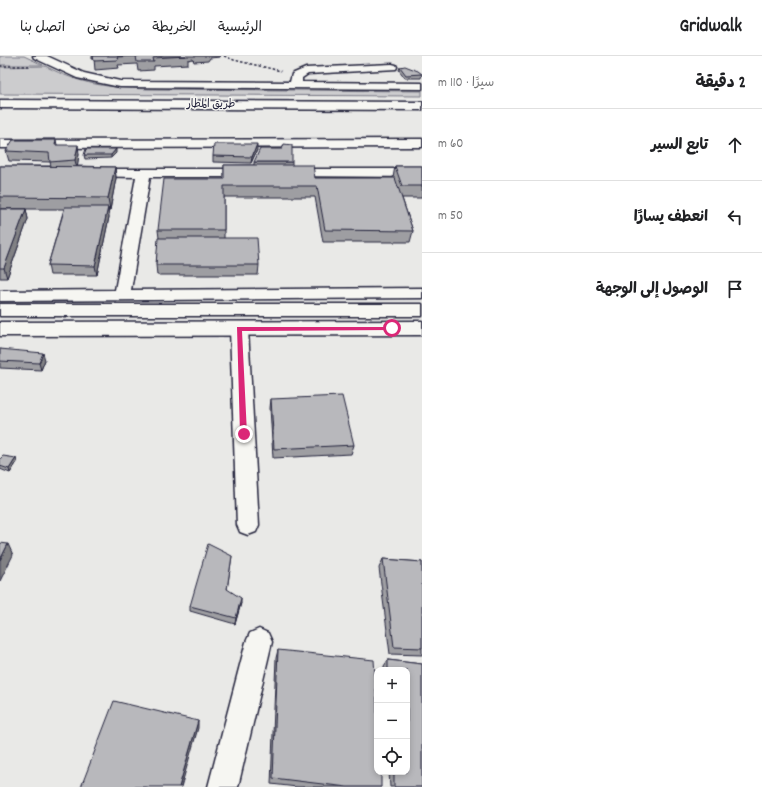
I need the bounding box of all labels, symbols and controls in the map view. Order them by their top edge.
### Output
text: Gridwalk [680,14,742,41]
text: اتصل بنا [20,18,65,38]
text: من نحن [87,18,130,38]
text: الخريطة [152,18,196,38]
text: الرئيسية [218,18,262,38]
text: 2 دقيقة [695,72,746,96]
text: سيرًا · 110 m [438,74,494,93]
street label: طريق المطار [186,97,235,113]
icon: ahead [724,134,746,156]
text: 60 m [438,135,463,154]
text: تابع السير [651,135,708,157]
icon: left [724,206,746,228]
text: 50 m [438,207,463,226]
text: انعطف يسارًا [634,207,708,229]
icon: arrive [724,278,746,300]
text: الوصول إلى الوجهة [596,279,708,301]
route start [383,319,401,337]
route end [235,425,253,443]
map controls [374,667,410,775]
button: + [374,667,410,703]
button: − [374,703,410,739]
button: locate [374,739,410,775]

